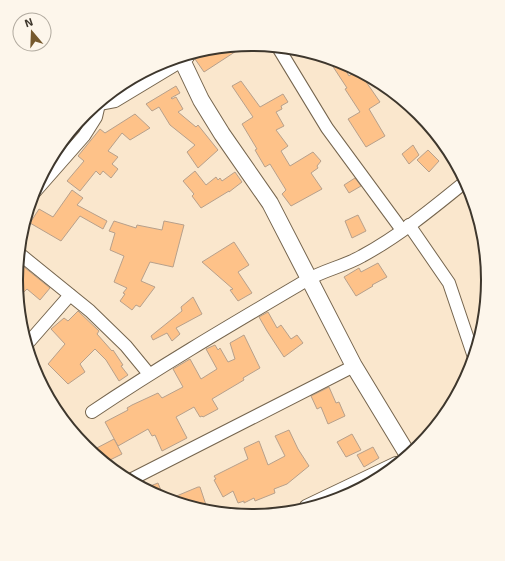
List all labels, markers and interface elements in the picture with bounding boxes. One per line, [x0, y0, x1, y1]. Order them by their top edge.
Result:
north arrow [12, 12, 52, 52]
text: N [23, 15, 35, 30]

